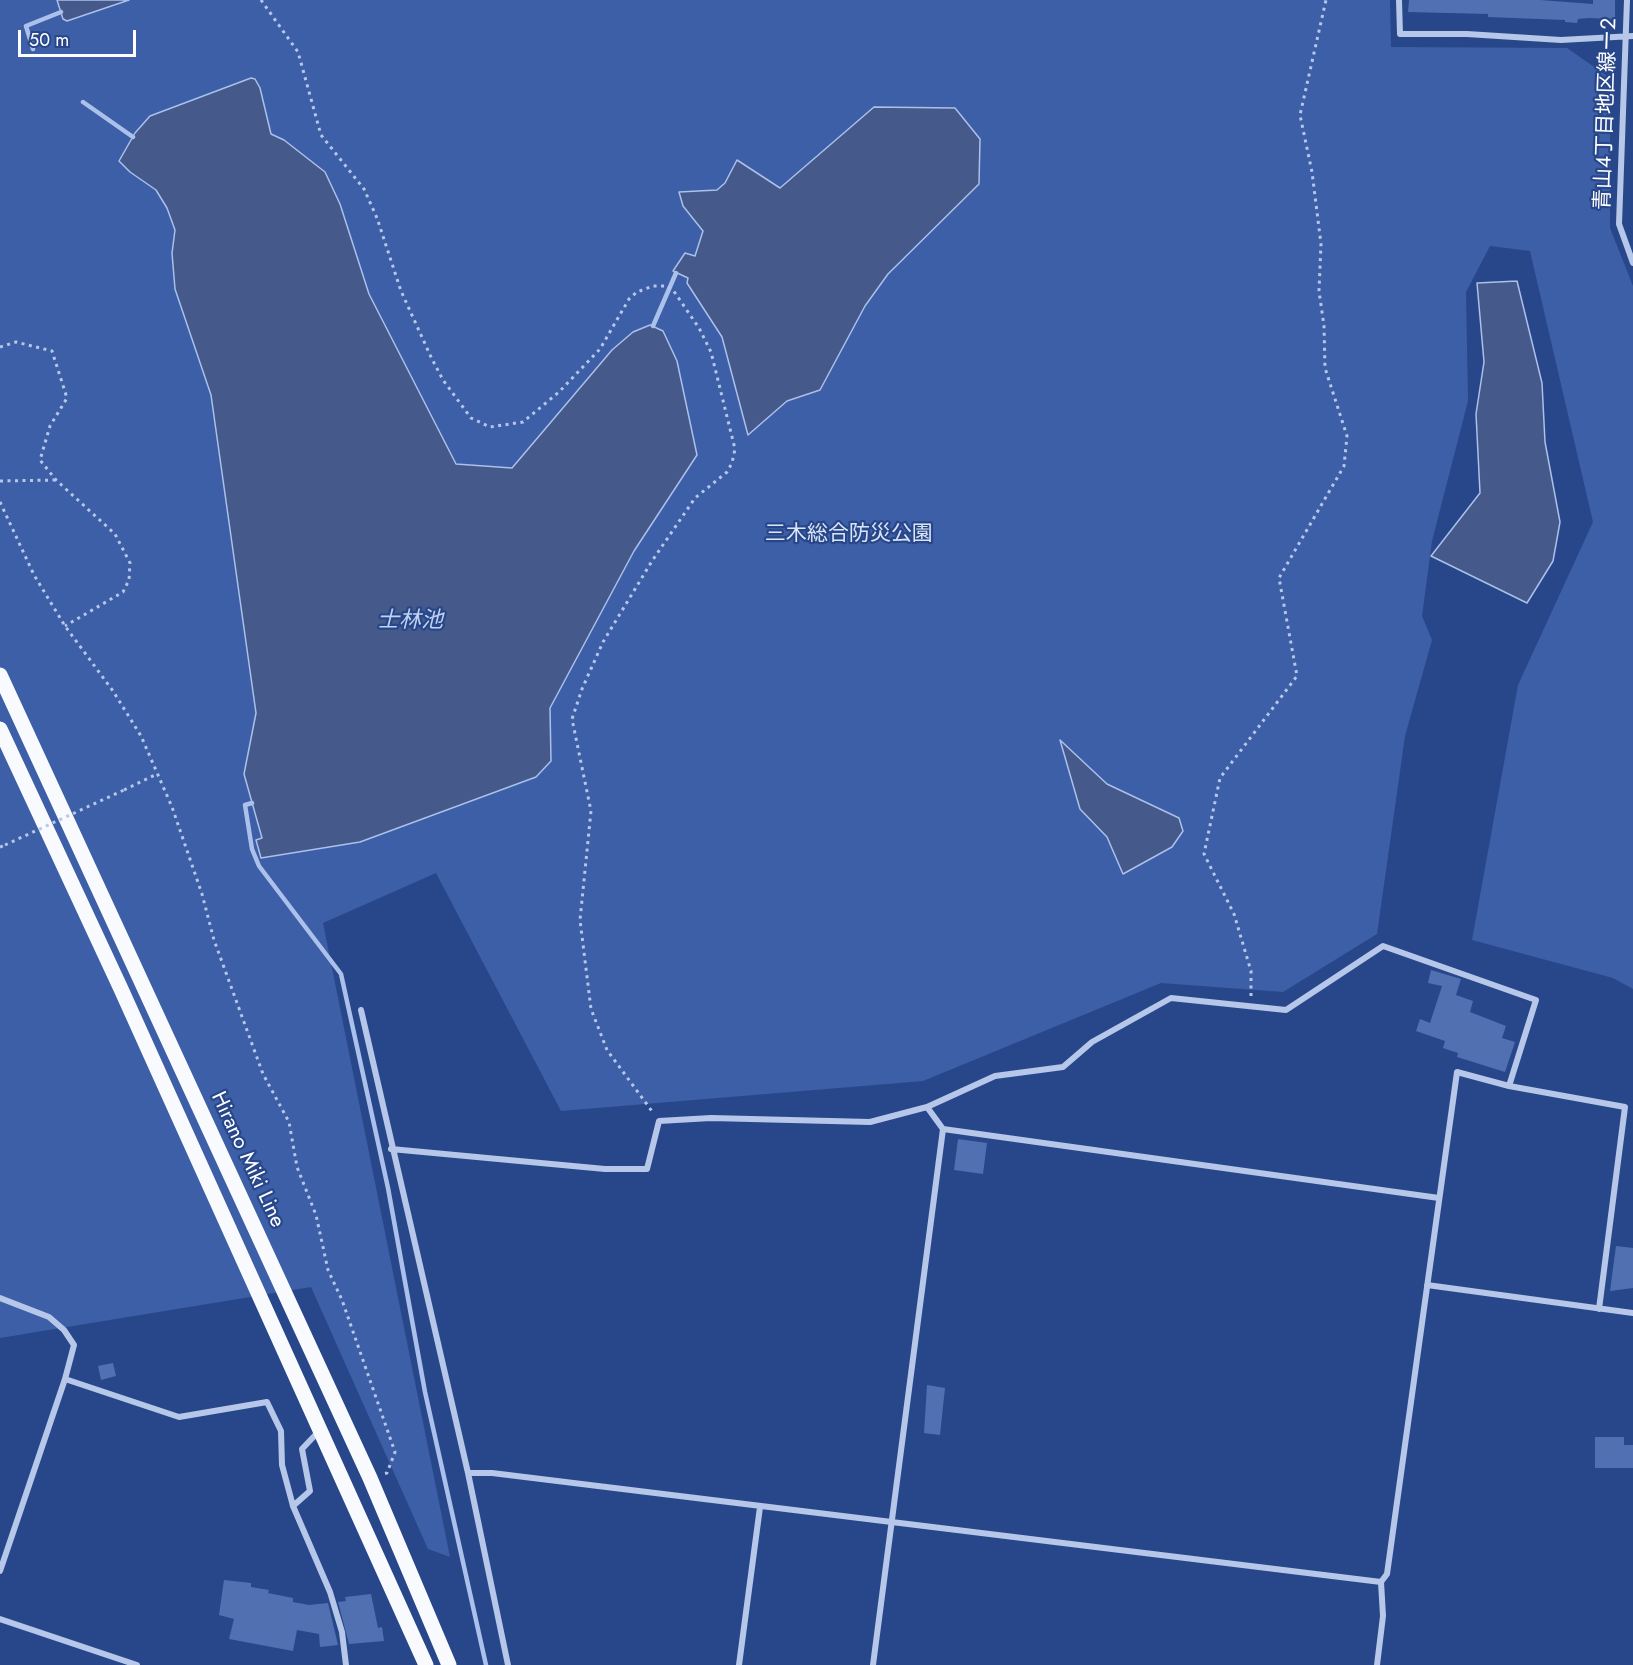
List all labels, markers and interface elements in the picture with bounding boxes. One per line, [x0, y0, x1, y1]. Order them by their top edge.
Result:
street label: 青山４丁目地区線ー２ [1591, 17, 1623, 211]
scale bar [21, 18, 140, 56]
text: 50 m [29, 27, 69, 53]
park label: 三木総合防災公園 [765, 522, 933, 548]
water label: 士林池 [377, 609, 443, 635]
street label: Hirano Miki Line [205, 1088, 289, 1232]

